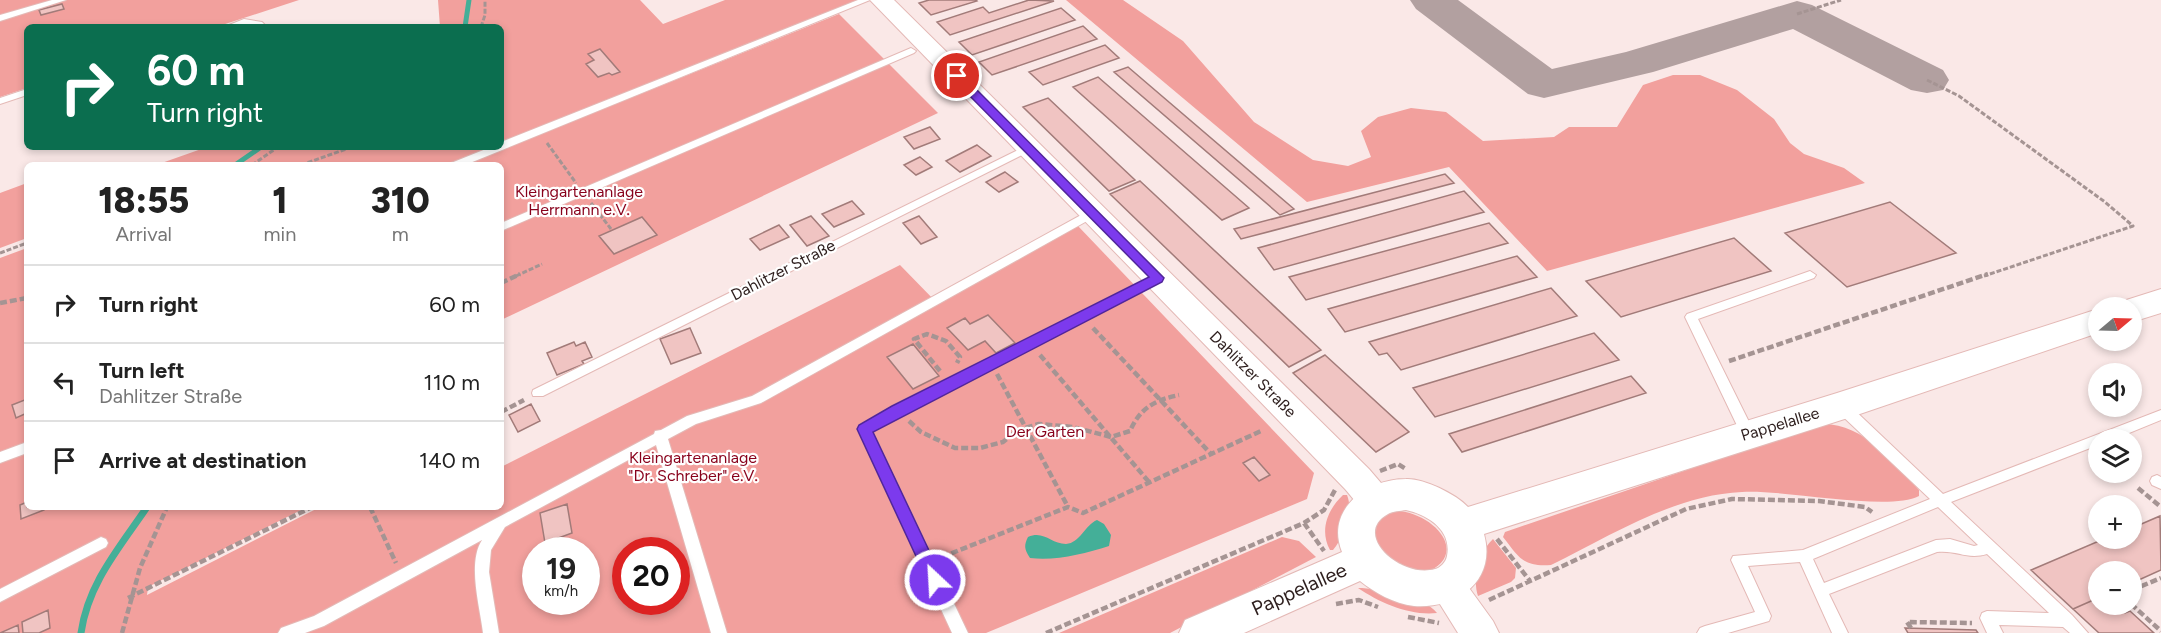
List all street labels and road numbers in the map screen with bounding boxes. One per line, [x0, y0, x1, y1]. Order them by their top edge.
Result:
street label: Dahlitzer Straße [728, 235, 839, 304]
street label: Dahlitzer Straße [1206, 327, 1300, 421]
street label: Pappelallee [1738, 403, 1822, 445]
street label: Pappelallee [1248, 557, 1350, 621]

